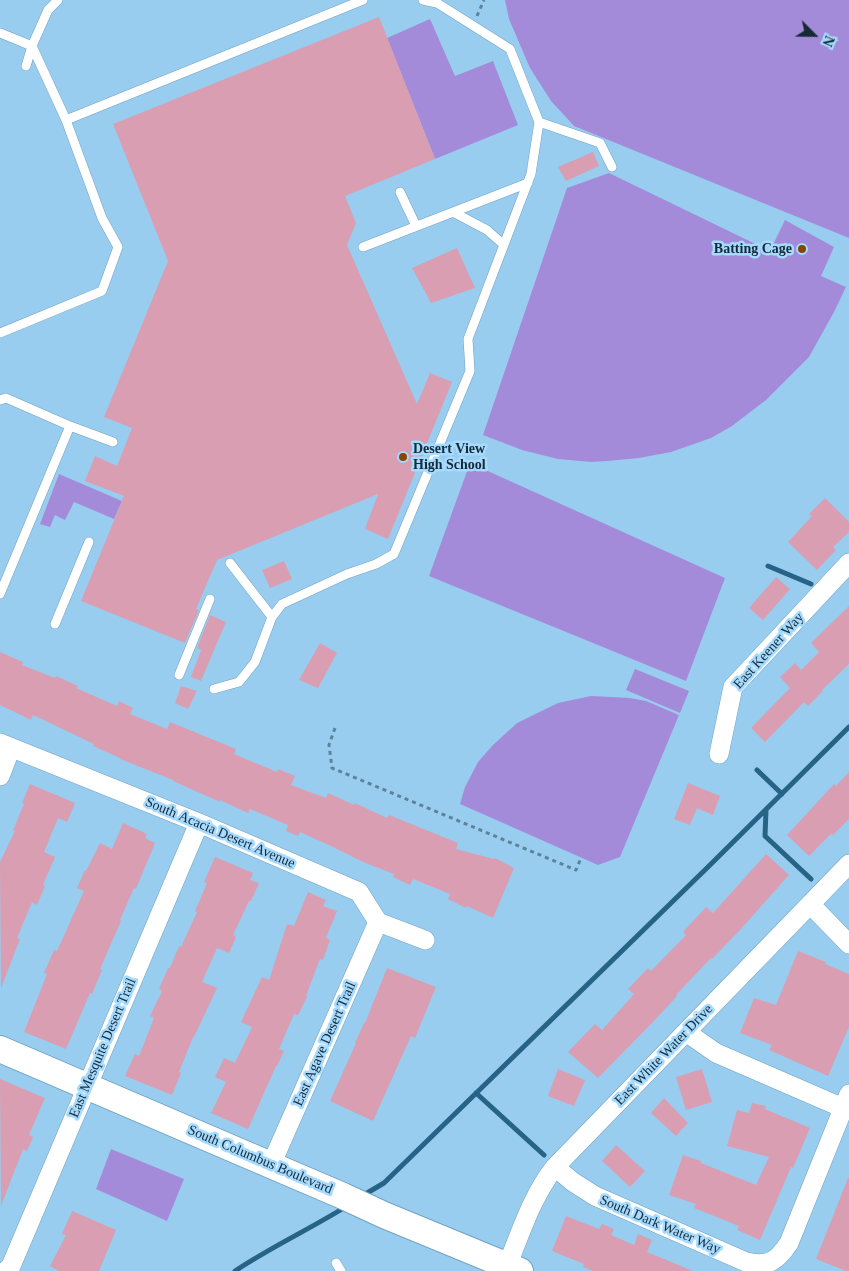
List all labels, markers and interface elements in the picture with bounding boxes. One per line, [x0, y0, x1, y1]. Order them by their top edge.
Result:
north arrow [789, 10, 839, 60]
text: N [819, 33, 837, 49]
place label: Batting Cage [714, 241, 792, 257]
marker: Batting Cage [796, 243, 808, 255]
place label: Desert View High School [413, 441, 486, 474]
marker: Desert View High School [397, 451, 409, 463]
street label: East Keener Way [730, 609, 808, 693]
street label: South Acacia Desert Avenue [143, 794, 297, 872]
street label: East Mesquite Desert Trail [66, 976, 140, 1120]
street label: East Agave Desert Trail [290, 979, 360, 1109]
street label: East White Water Drive [611, 1001, 717, 1109]
street label: South Columbus Boulevard [185, 1122, 335, 1198]
street label: South Dark Water Way [597, 1192, 723, 1258]

